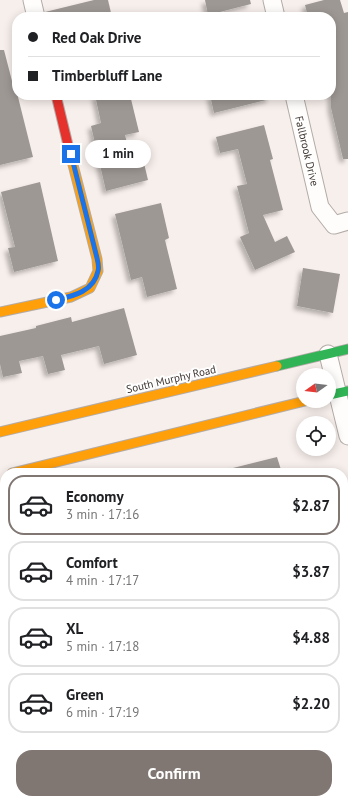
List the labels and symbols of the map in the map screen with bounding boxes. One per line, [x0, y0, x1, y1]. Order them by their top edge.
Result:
street label: Fallbrook Drive [292, 115, 322, 188]
callout: 1 min [85, 140, 151, 168]
route end [62, 145, 80, 163]
route start [47, 291, 65, 309]
street label: South Murphy Road [125, 362, 217, 396]
north arrow [296, 368, 336, 408]

